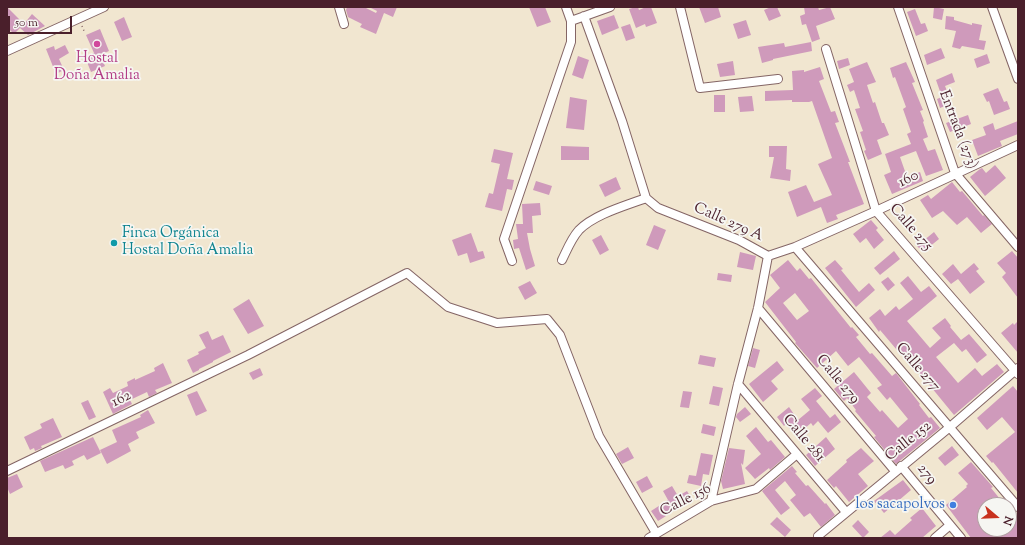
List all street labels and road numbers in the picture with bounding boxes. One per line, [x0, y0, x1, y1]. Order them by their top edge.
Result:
street label: Entrada (273) [934, 88, 980, 172]
street label: 160 [896, 167, 922, 193]
street label: Calle 279 A [690, 200, 766, 246]
street label: Calle 275 [885, 201, 935, 255]
street label: Calle 277 [891, 340, 943, 396]
street label: Calle 279 [811, 352, 863, 408]
street label: 162 [109, 388, 135, 412]
street label: Calle 281 [778, 411, 828, 467]
street label: Calle 152 [882, 418, 936, 466]
street label: 279 [912, 461, 940, 489]
street label: Calle 156 [657, 481, 715, 521]

